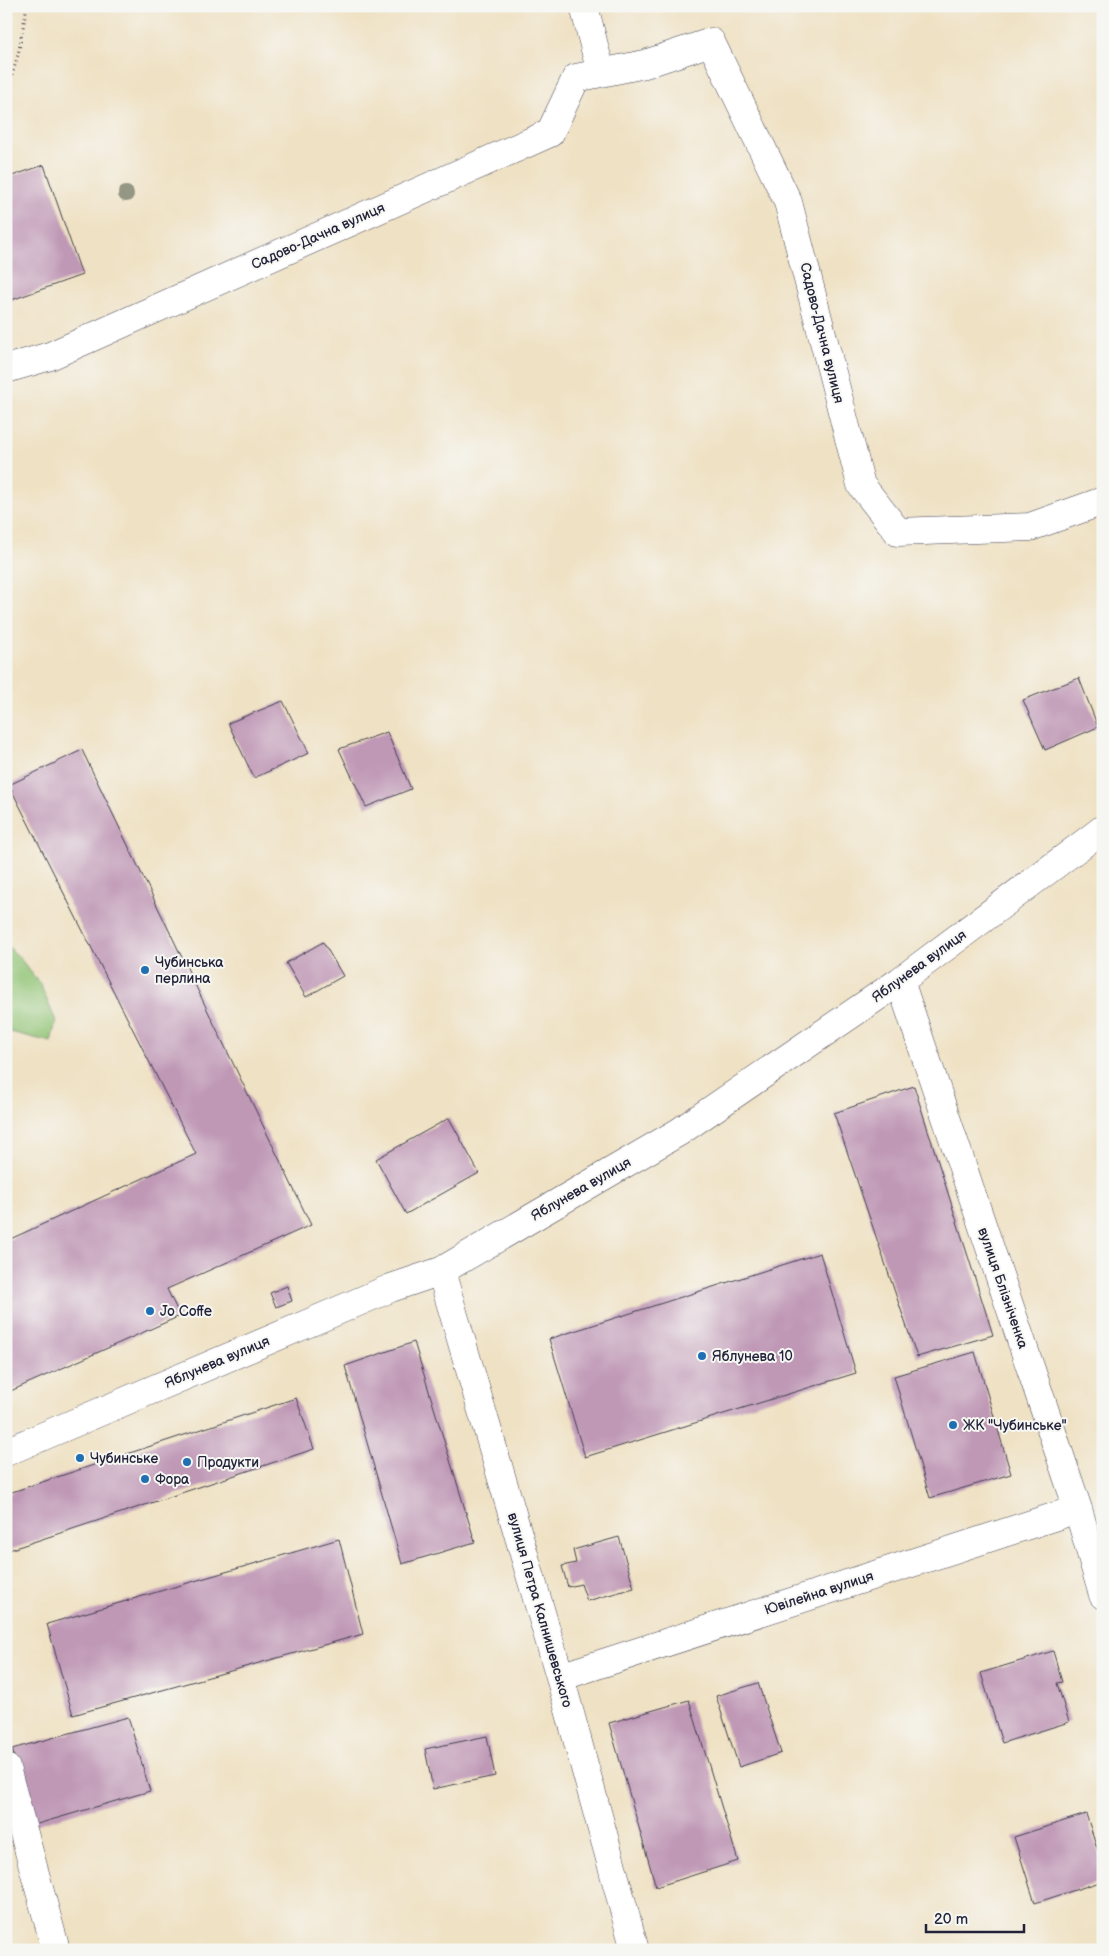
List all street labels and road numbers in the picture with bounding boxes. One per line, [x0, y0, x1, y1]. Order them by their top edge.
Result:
street label: Садово-Дачна вулиця [249, 199, 388, 273]
street label: Садово-Дачна вулиця [796, 261, 848, 405]
street label: Яблунева вулиця [868, 926, 970, 1006]
street label: Яблунева вулиця [528, 1153, 634, 1224]
street label: вулиця Блізніченка [974, 1225, 1032, 1351]
street label: Яблунева вулиця [162, 1332, 272, 1392]
street label: вулиця Петра Калнишевського [504, 1511, 576, 1709]
street label: Ювілейна вулиця [762, 1567, 876, 1619]

